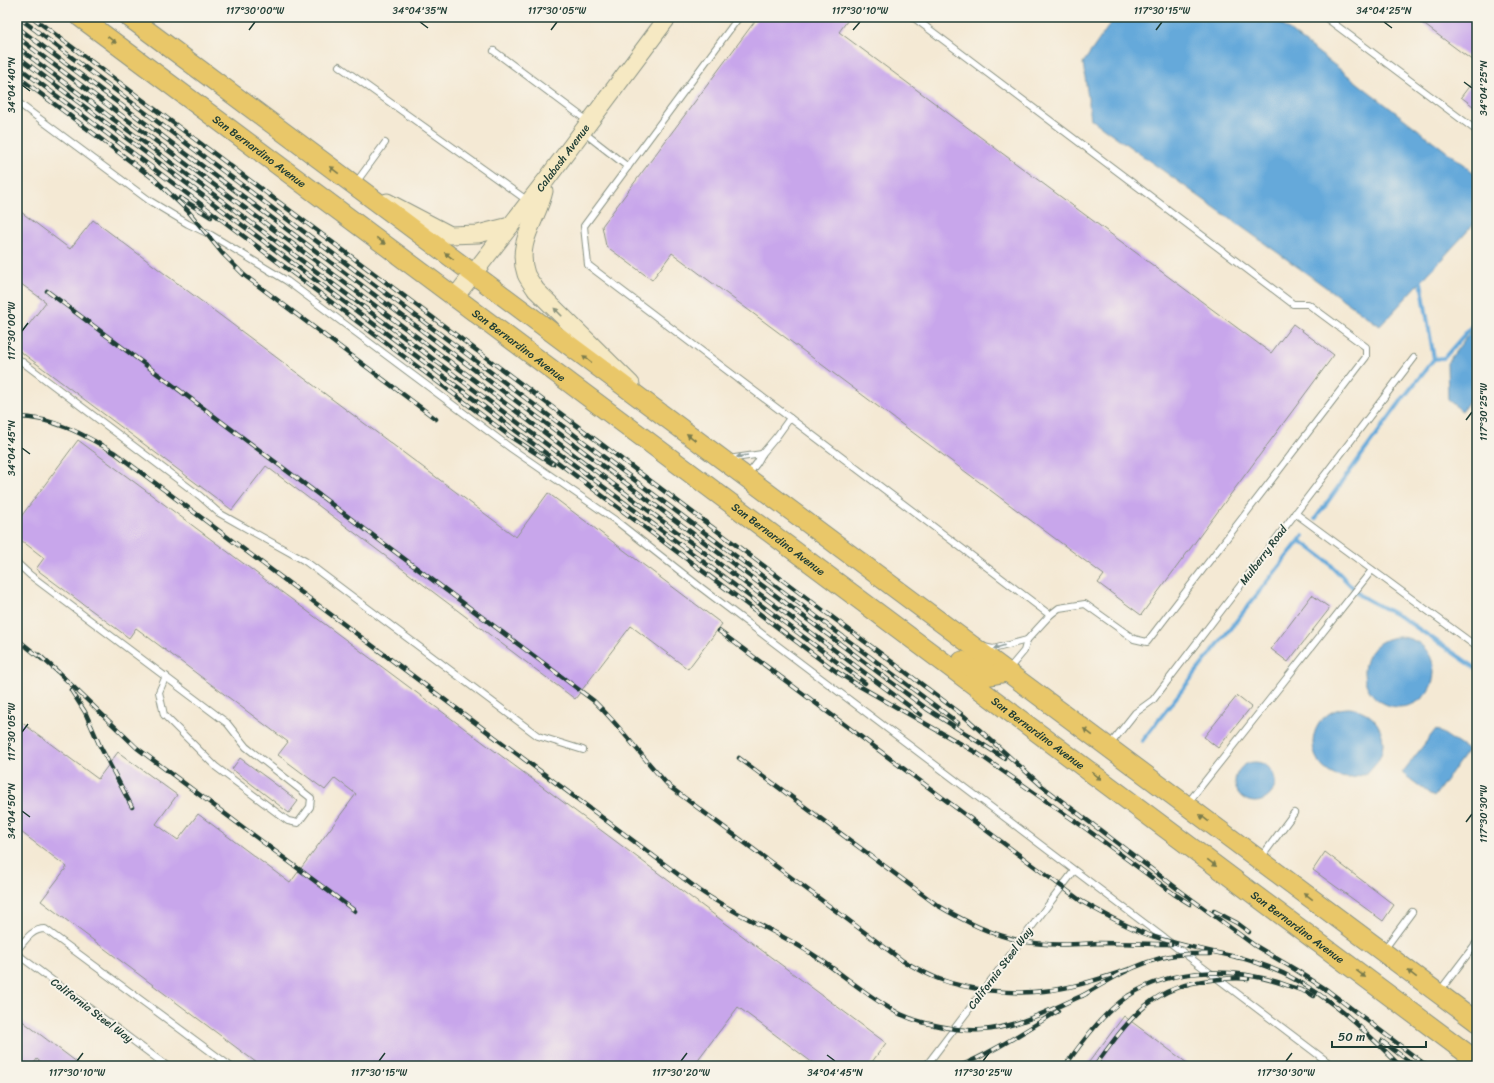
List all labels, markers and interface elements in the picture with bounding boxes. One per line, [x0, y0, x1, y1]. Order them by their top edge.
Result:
text: 117°30'00"W [226, 2, 285, 20]
text: 34°04'35"N [393, 2, 448, 20]
text: 117°30'05"W [528, 2, 586, 20]
text: 117°30'10"W [832, 2, 889, 20]
text: 117°30'15"W [1134, 2, 1190, 20]
text: 34°04'25"N [1356, 2, 1412, 20]
one-way arrow [106, 36, 117, 44]
text: 34°04'40"N [3, 57, 21, 113]
text: 34°04'25"N [1475, 60, 1493, 116]
street label: San Bernardino Avenue [208, 110, 310, 193]
street label: Calabash Avenue [531, 119, 595, 196]
one-way arrow [328, 166, 339, 174]
one-way arrow [375, 236, 386, 245]
one-way arrow [444, 252, 454, 260]
text: 117°30'00"W [3, 301, 21, 360]
street label: San Bernardino Avenue [468, 304, 570, 387]
one-way arrow [553, 307, 563, 316]
one-way arrow [581, 355, 592, 363]
text: 117°30'25"W [1475, 383, 1493, 441]
text: 34°04'45"N [3, 420, 21, 476]
one-way arrow [686, 433, 696, 441]
one-way arrow [736, 454, 748, 460]
street label: San Bernardino Avenue [727, 498, 829, 581]
street label: Mulberry Road [1235, 520, 1293, 589]
one-way arrow [993, 644, 1005, 650]
street label: San Bernardino Avenue [987, 692, 1089, 775]
text: 117°30'05"W [3, 703, 21, 761]
one-way arrow [1083, 729, 1093, 737]
one-way arrow [1092, 772, 1103, 781]
text: 34°04'50"N [3, 783, 21, 839]
text: 117°30'30"W [1475, 785, 1493, 843]
one-way arrow [1198, 814, 1209, 823]
one-way arrow [1207, 858, 1218, 867]
street label: San Bernardino Avenue [1246, 886, 1348, 969]
one-way arrow [1302, 892, 1313, 900]
street label: California Steel Way [963, 923, 1038, 1014]
one-way arrow [1356, 970, 1367, 978]
one-way arrow [1407, 970, 1417, 978]
street label: California Steel Way [46, 973, 137, 1048]
scale bar [1332, 1023, 1426, 1049]
text: 50 m [1338, 1026, 1365, 1048]
text: 117°30'10"W [49, 1064, 106, 1082]
text: 117°30'15"W [351, 1064, 407, 1082]
text: 117°30'20"W [652, 1064, 710, 1082]
text: 34°04'45"N [807, 1064, 863, 1082]
text: 117°30'25"W [954, 1064, 1012, 1082]
text: 117°30'30"W [1257, 1064, 1315, 1082]

